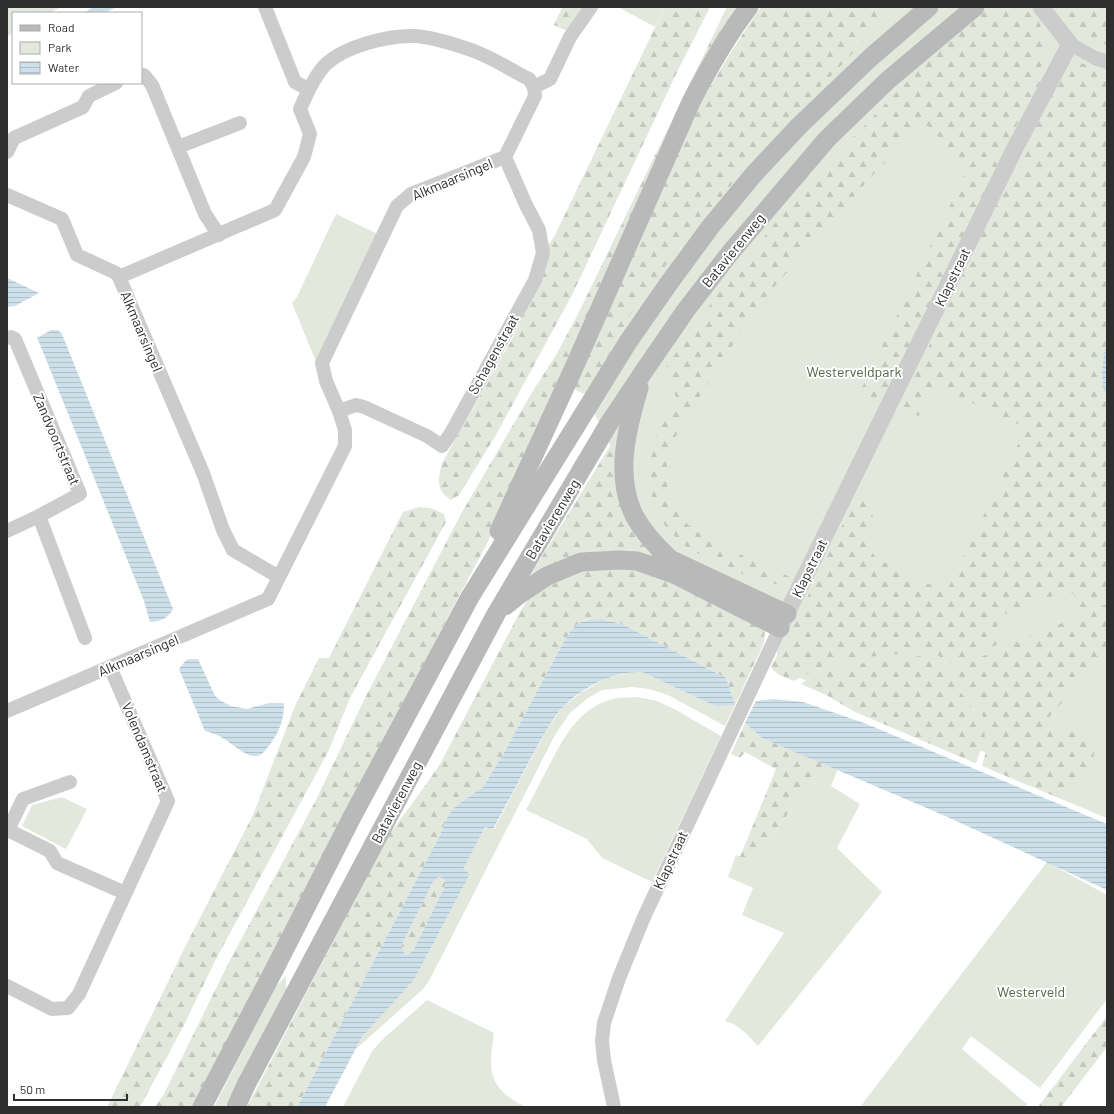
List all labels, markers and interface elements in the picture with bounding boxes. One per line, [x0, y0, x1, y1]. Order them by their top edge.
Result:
legend [12, 12, 142, 84]
text: Road [48, 20, 75, 34]
text: Park [48, 40, 72, 54]
text: Water [48, 60, 80, 74]
street label: Alkmaarsingel [409, 154, 495, 204]
street label: Batavierenweg [698, 210, 768, 290]
street label: Klapstraat [931, 245, 973, 309]
street label: Alkmaarsingel [117, 288, 167, 374]
street label: Schagenstraat [464, 311, 522, 397]
park label: Westerveldpark [806, 363, 902, 380]
street label: Zandvoortstraat [30, 390, 84, 488]
street label: Batavierenweg [521, 476, 583, 562]
street label: Klapstraat [788, 536, 830, 600]
street label: Alkmaarsingel [95, 630, 181, 680]
street label: Volendamstraat [118, 700, 172, 794]
street label: Batavierenweg [367, 758, 425, 846]
street label: Klapstraat [649, 828, 691, 892]
park label: Westerveld [997, 983, 1065, 1000]
scale bar [14, 1076, 127, 1102]
text: 50 m [20, 1082, 45, 1096]

